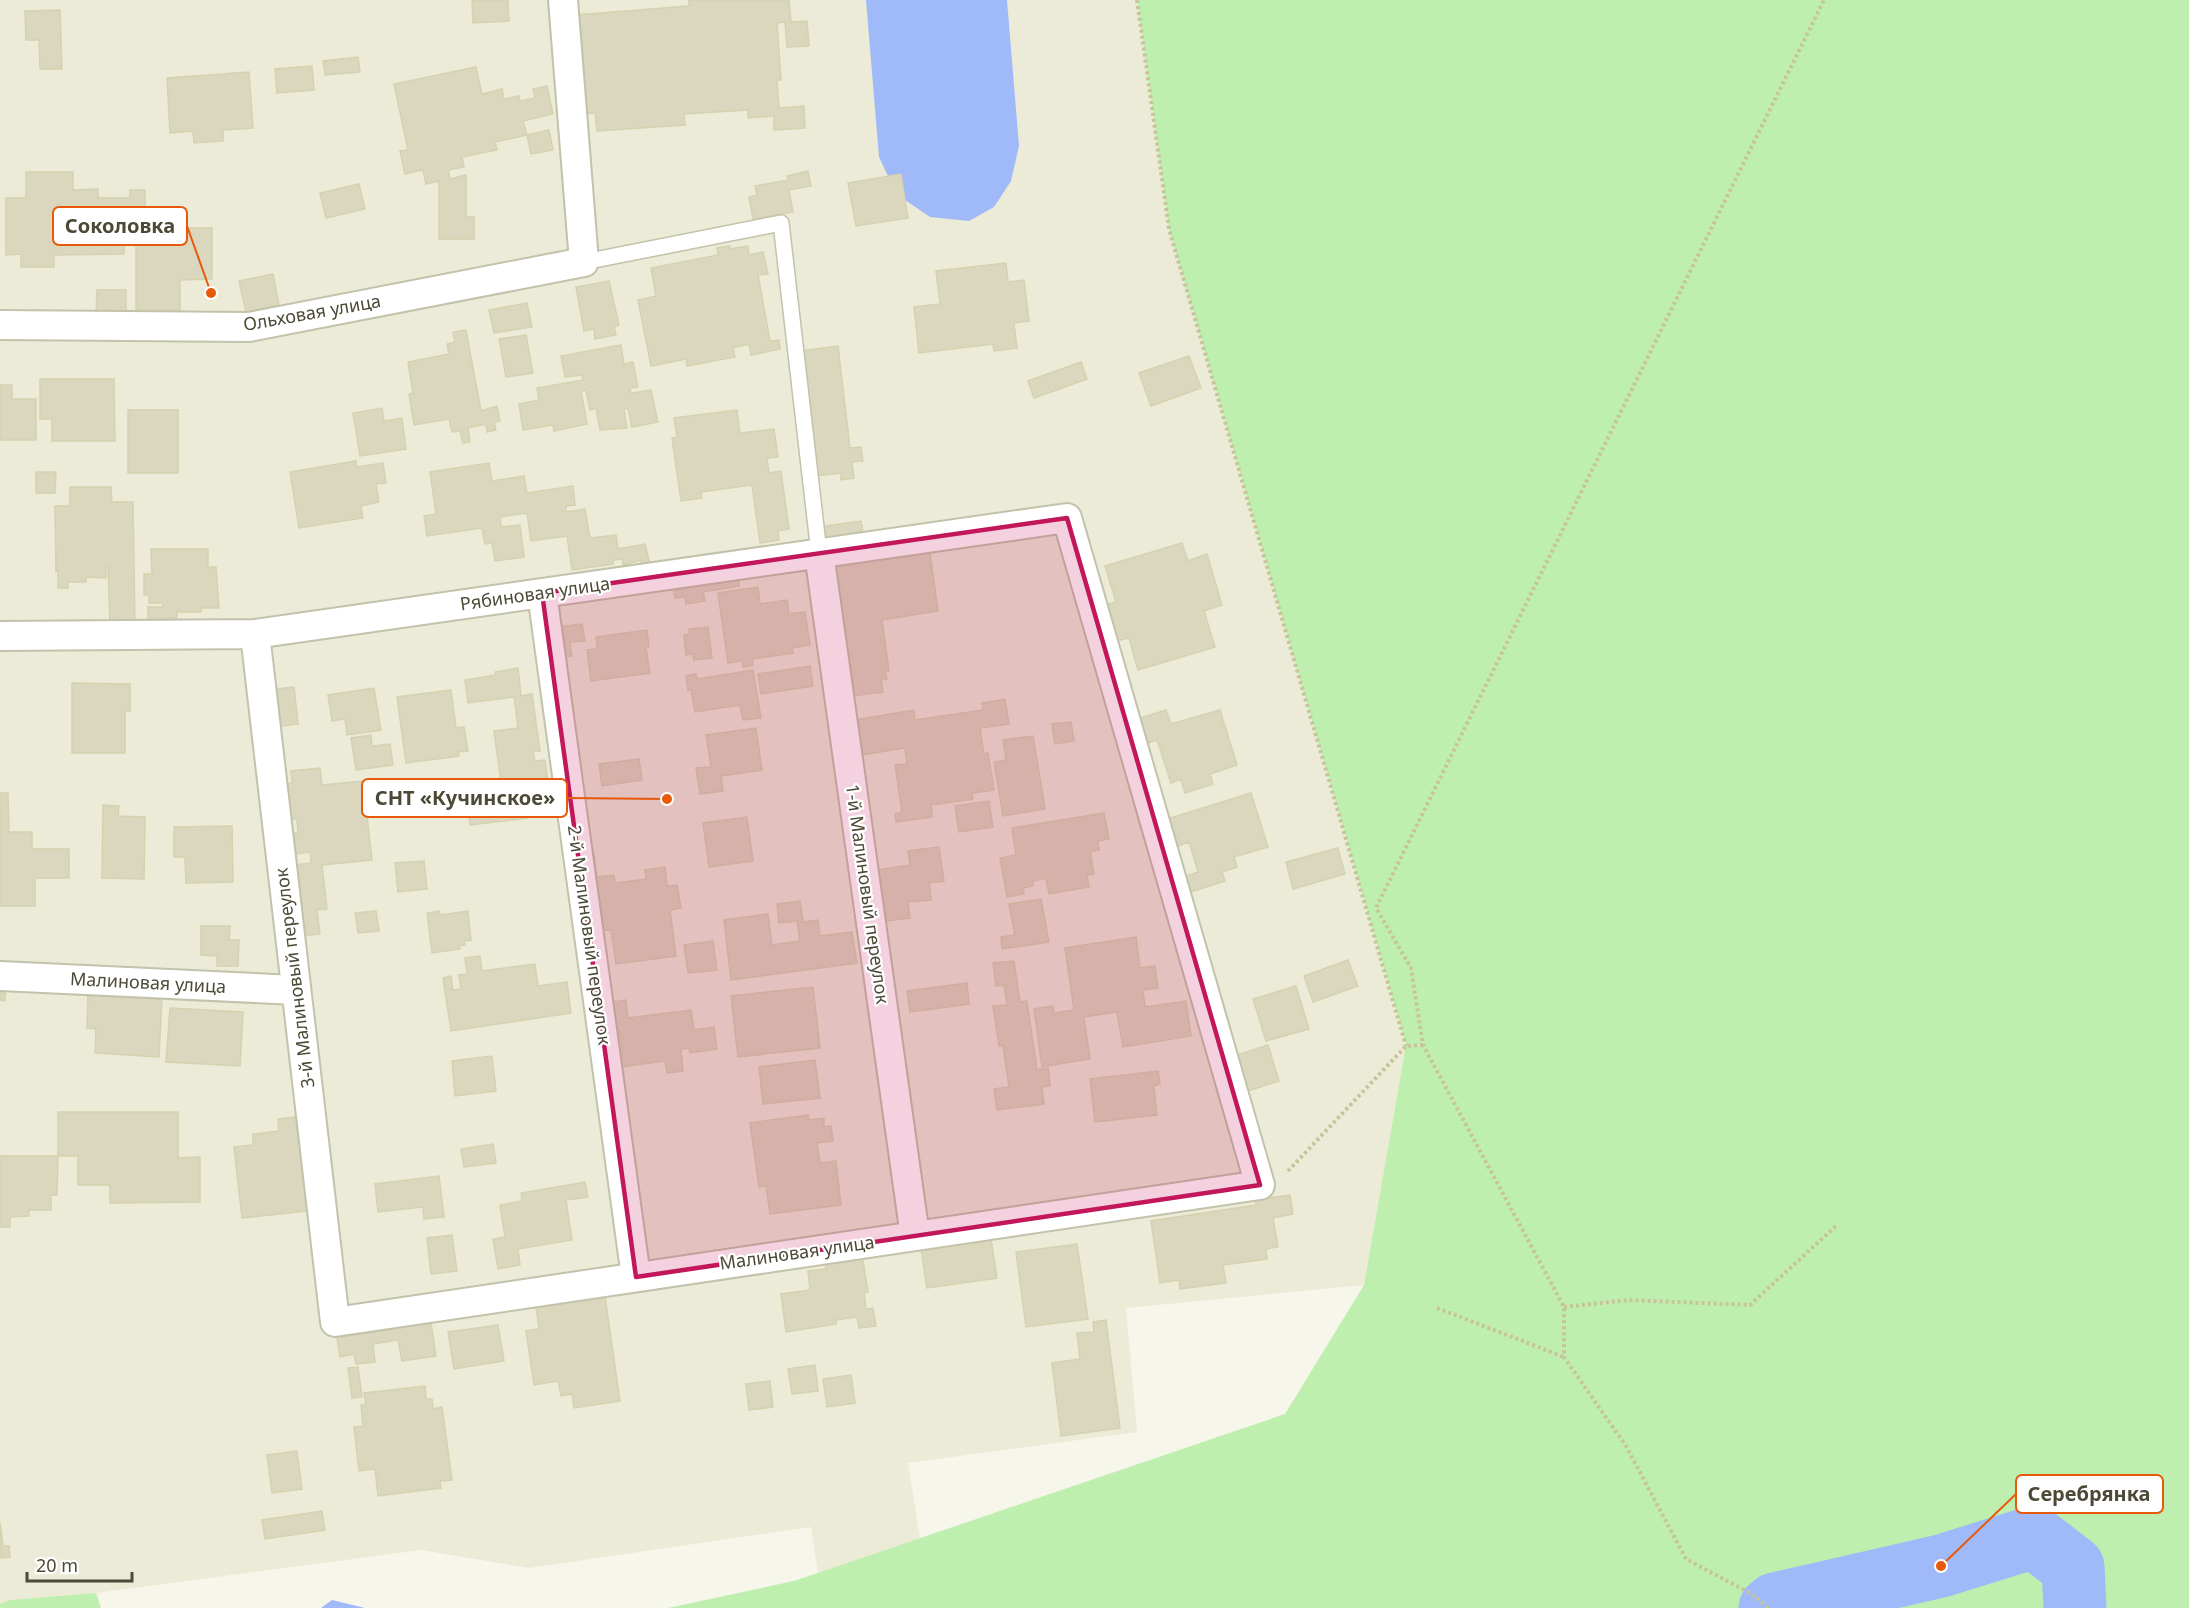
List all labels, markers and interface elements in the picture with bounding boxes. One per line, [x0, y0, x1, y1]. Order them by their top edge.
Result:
callout: Соколовка [53, 207, 187, 245]
text: Соколовка [65, 212, 175, 239]
street label: Ольховая улица [241, 288, 383, 336]
street label: Рябиновая улица [458, 571, 611, 615]
callout: СНТ «Кучинское» [362, 779, 567, 817]
street label: 1-й Малиновый переулок [841, 782, 895, 1006]
text: СНТ «Кучинское» [375, 784, 555, 811]
street label: 2-й Малиновый переулок [563, 823, 617, 1047]
street label: 3-й Малиновый переулок [269, 866, 319, 1090]
street label: Малиновая улица [69, 966, 227, 998]
street label: Малиновая улица [718, 1229, 876, 1275]
callout: Серебрянка [2016, 1475, 2163, 1513]
text: Серебрянка [2028, 1480, 2151, 1507]
scale bar [27, 1545, 132, 1583]
text: 20 m [36, 1553, 78, 1577]

